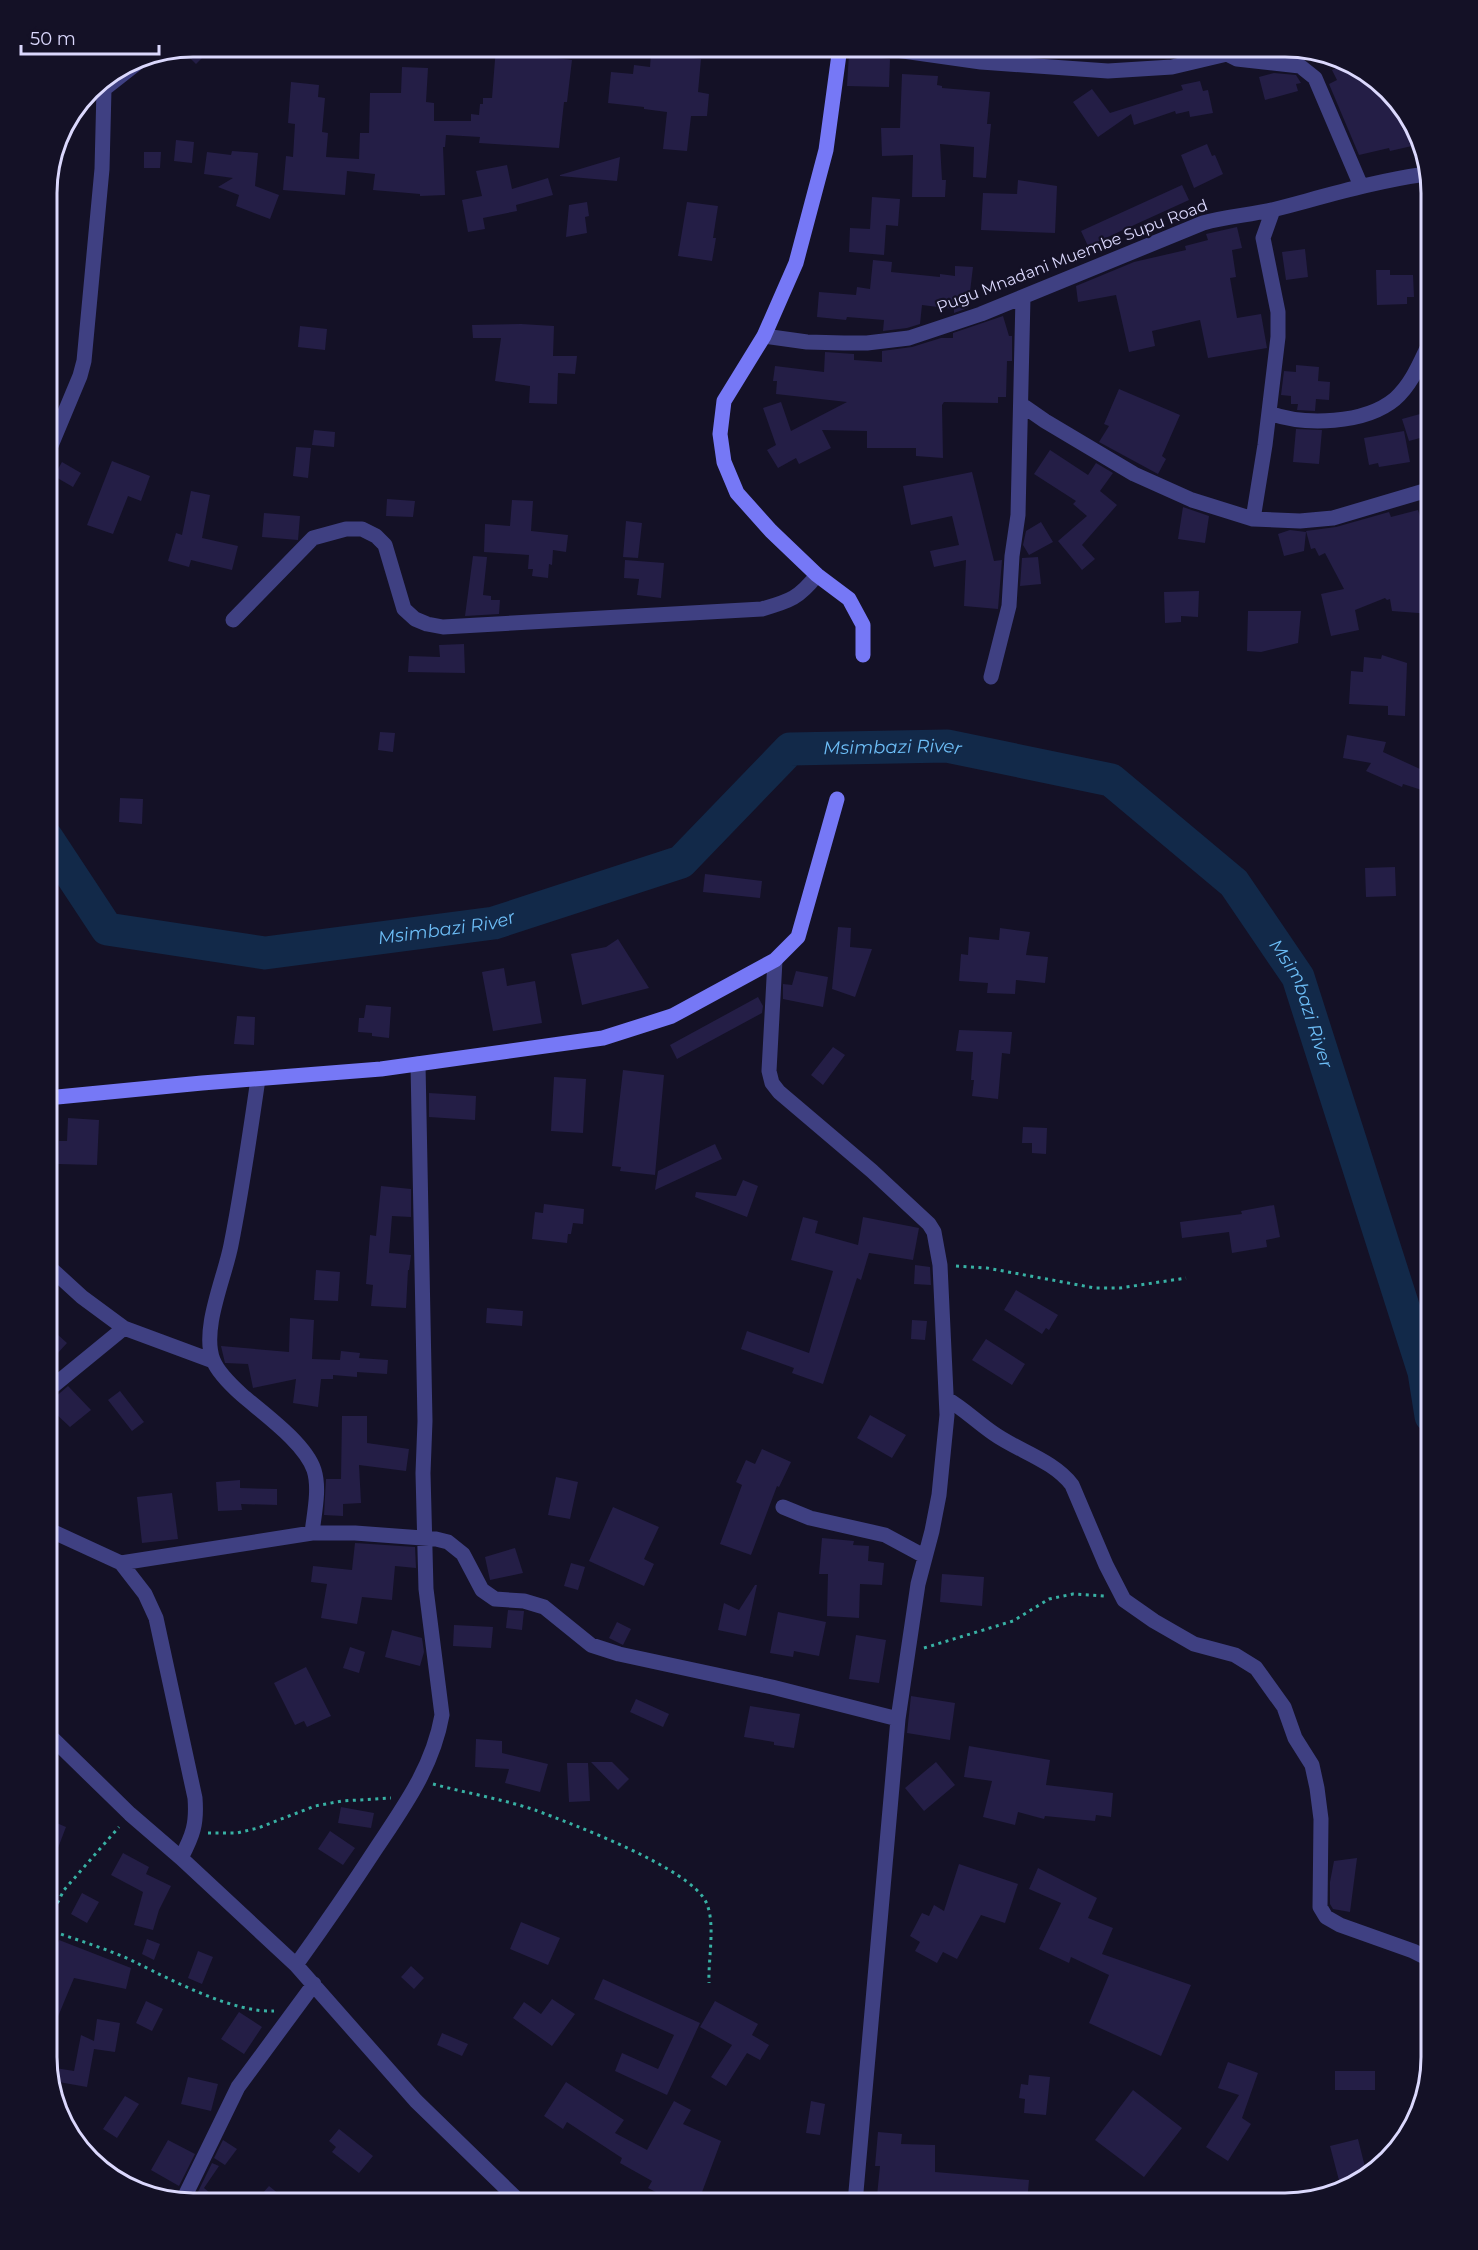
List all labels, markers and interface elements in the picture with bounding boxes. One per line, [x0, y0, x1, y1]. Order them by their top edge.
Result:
scale bar [21, 18, 159, 56]
text: 50 m [30, 28, 76, 50]
street label: Pugu Mnadani Muembe Supu Road [934, 195, 1210, 317]
water label: Msimbazi River [823, 735, 964, 760]
water label: Msimbazi River [376, 906, 519, 949]
water label: Msimbazi River [1264, 935, 1338, 1072]

